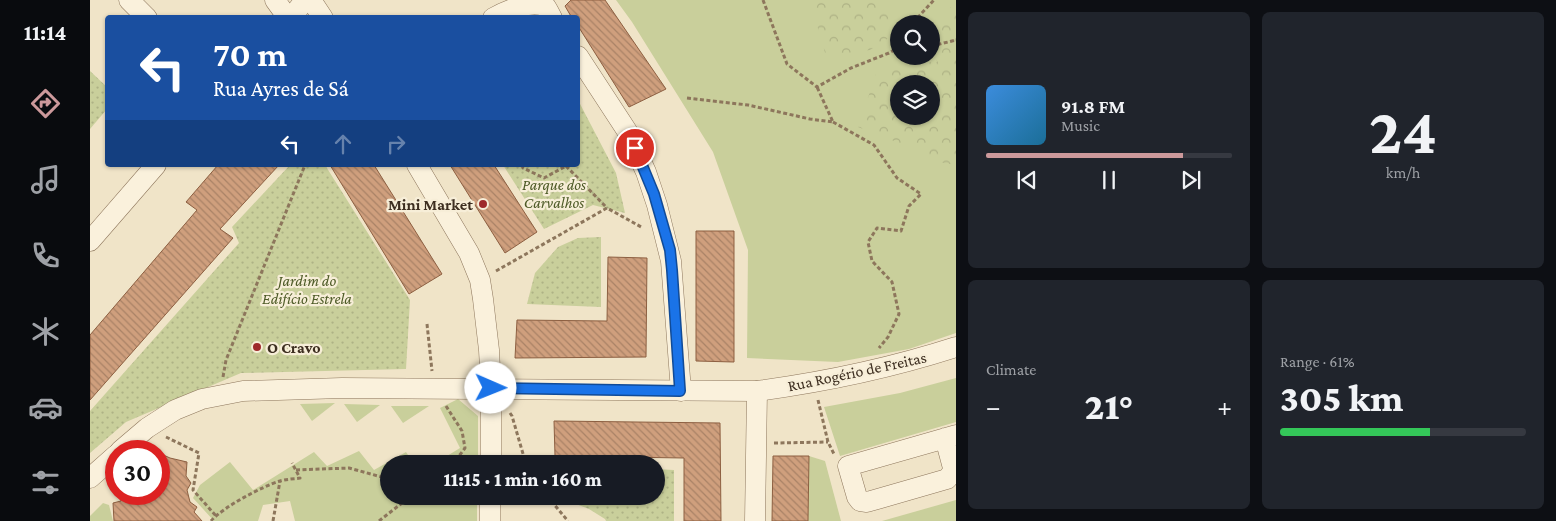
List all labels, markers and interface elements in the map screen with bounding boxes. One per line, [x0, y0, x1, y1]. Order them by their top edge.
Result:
map controls [890, 15, 940, 125]
button: search [890, 15, 940, 65]
text: 11:14 [24, 20, 66, 45]
icon: left [130, 35, 195, 100]
text: 70 m [213, 35, 287, 74]
button: layers [890, 75, 940, 125]
text: Rua Ayres de Sá [213, 76, 349, 101]
icon: directions [28, 86, 63, 121]
text: 24 [1369, 95, 1437, 167]
text: 91.8 FM [1061, 96, 1125, 117]
text: Music [1061, 117, 1100, 134]
pin [614, 127, 656, 169]
icon: left [276, 130, 304, 158]
icon: ahead [329, 130, 357, 158]
icon: right [382, 130, 410, 158]
icon: arrive [621, 134, 649, 162]
icon: music [28, 162, 63, 197]
text: km/h [1386, 164, 1420, 181]
icon: previous [1013, 166, 1041, 194]
icon: pause [1095, 166, 1123, 194]
icon: next [1177, 166, 1205, 194]
park label: Parque dos Carvalhos [522, 176, 586, 211]
place label: Mini Market [388, 196, 473, 213]
marker: Mini Market [477, 198, 489, 210]
icon: phone [28, 238, 63, 273]
park label: Jardim do Edifício Estrela [262, 272, 352, 308]
icon: climate [28, 314, 63, 349]
place label: O Cravo [267, 339, 321, 356]
marker: O Cravo [251, 341, 263, 353]
street label: Rua Rogério de Freitas [786, 348, 928, 395]
text: Range · 61% [1280, 353, 1355, 370]
position arrow [464, 361, 516, 413]
text: Climate [986, 361, 1036, 378]
text: 305 km [1280, 377, 1403, 419]
text: 21° [1085, 385, 1133, 427]
icon: car [28, 390, 63, 425]
text: − [986, 391, 1001, 422]
text: + [1217, 391, 1232, 422]
speed limit sign: 30 [105, 440, 170, 505]
icon: filters [28, 465, 63, 500]
text: 11:15 · 1 min · 160 m [443, 469, 602, 490]

